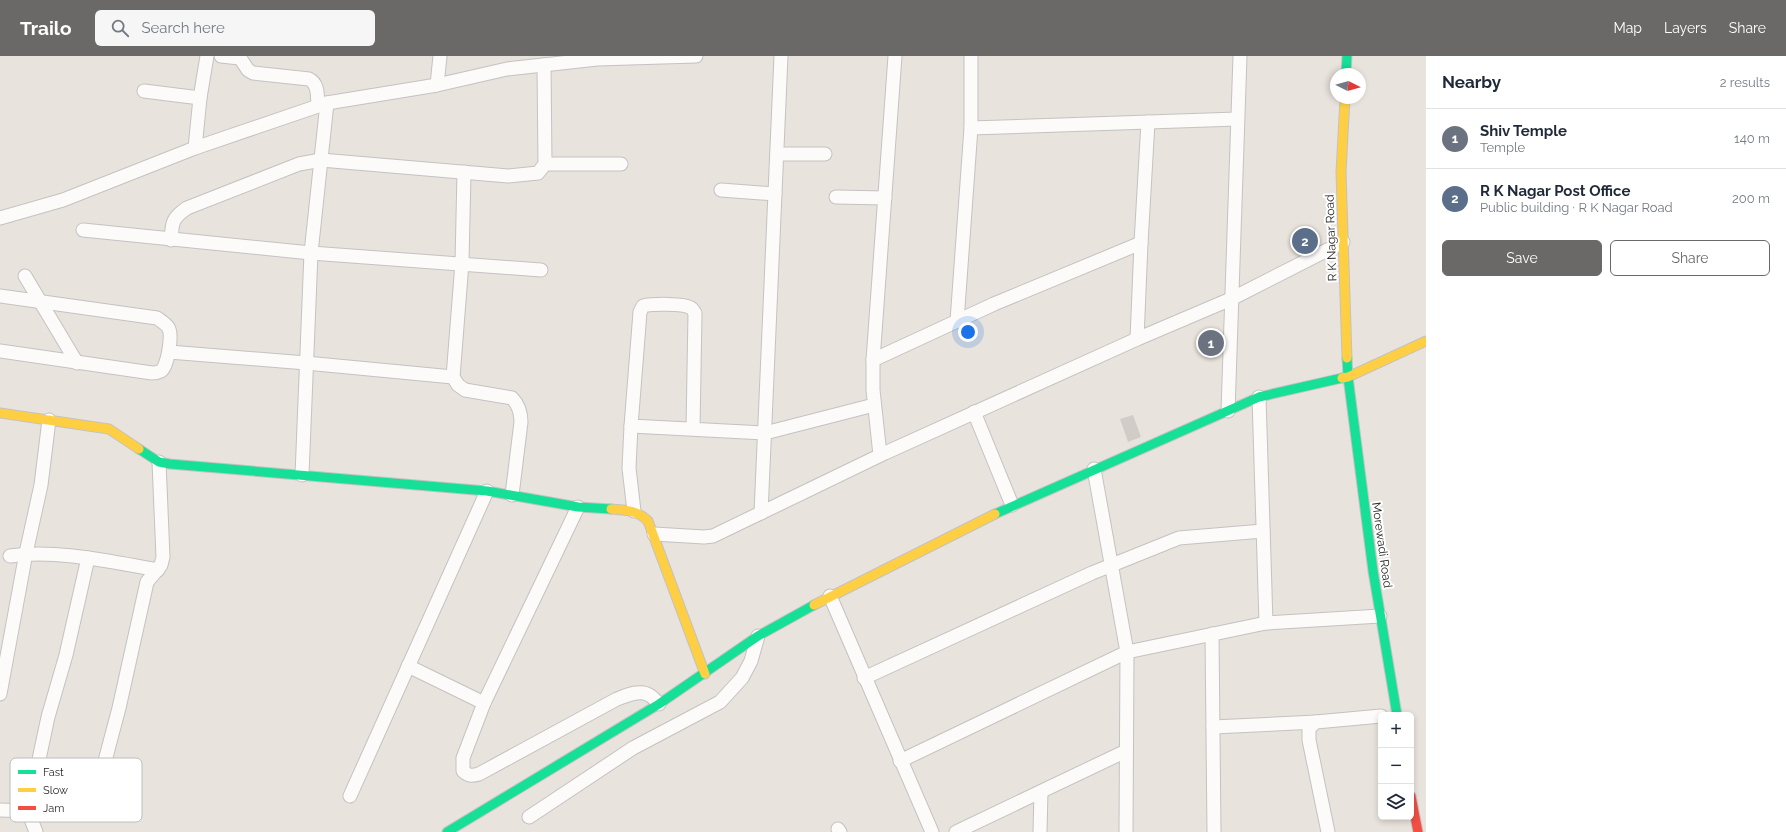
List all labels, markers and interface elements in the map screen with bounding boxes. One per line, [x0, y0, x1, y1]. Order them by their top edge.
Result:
search box [95, 10, 375, 46]
text: Trailo [20, 17, 71, 39]
icon: search [109, 17, 131, 39]
text: Search here [141, 19, 225, 37]
text: Map [1614, 20, 1642, 36]
text: Layers [1664, 20, 1707, 36]
text: Share [1729, 20, 1766, 36]
north arrow [1330, 68, 1366, 104]
text: Nearby [1442, 72, 1501, 92]
text: 2 results [1720, 75, 1770, 90]
text: Shiv Temple [1480, 122, 1567, 140]
text: 1 [1452, 131, 1458, 146]
text: 140 m [1734, 131, 1770, 146]
text: Temple [1480, 140, 1525, 155]
text: R K Nagar Post Office [1480, 182, 1630, 200]
text: 2 [1451, 191, 1459, 206]
text: 200 m [1732, 191, 1770, 206]
street label: R K Nagar Road [1322, 194, 1340, 282]
text: Public building · R K Nagar Road [1480, 200, 1673, 215]
pin: 2 [1292, 226, 1318, 256]
button: Save [1442, 240, 1602, 276]
button: Share [1610, 240, 1770, 276]
your location [958, 322, 978, 342]
pin: 1 [1198, 328, 1224, 358]
street label: Morewadi Road [1369, 501, 1395, 589]
map controls [1378, 712, 1414, 820]
button: + [1378, 712, 1414, 748]
button: − [1378, 748, 1414, 784]
legend [10, 758, 142, 822]
text: Fast [43, 766, 64, 779]
text: Slow [43, 784, 68, 797]
button: layers [1378, 784, 1414, 820]
text: Jam [43, 802, 64, 815]

